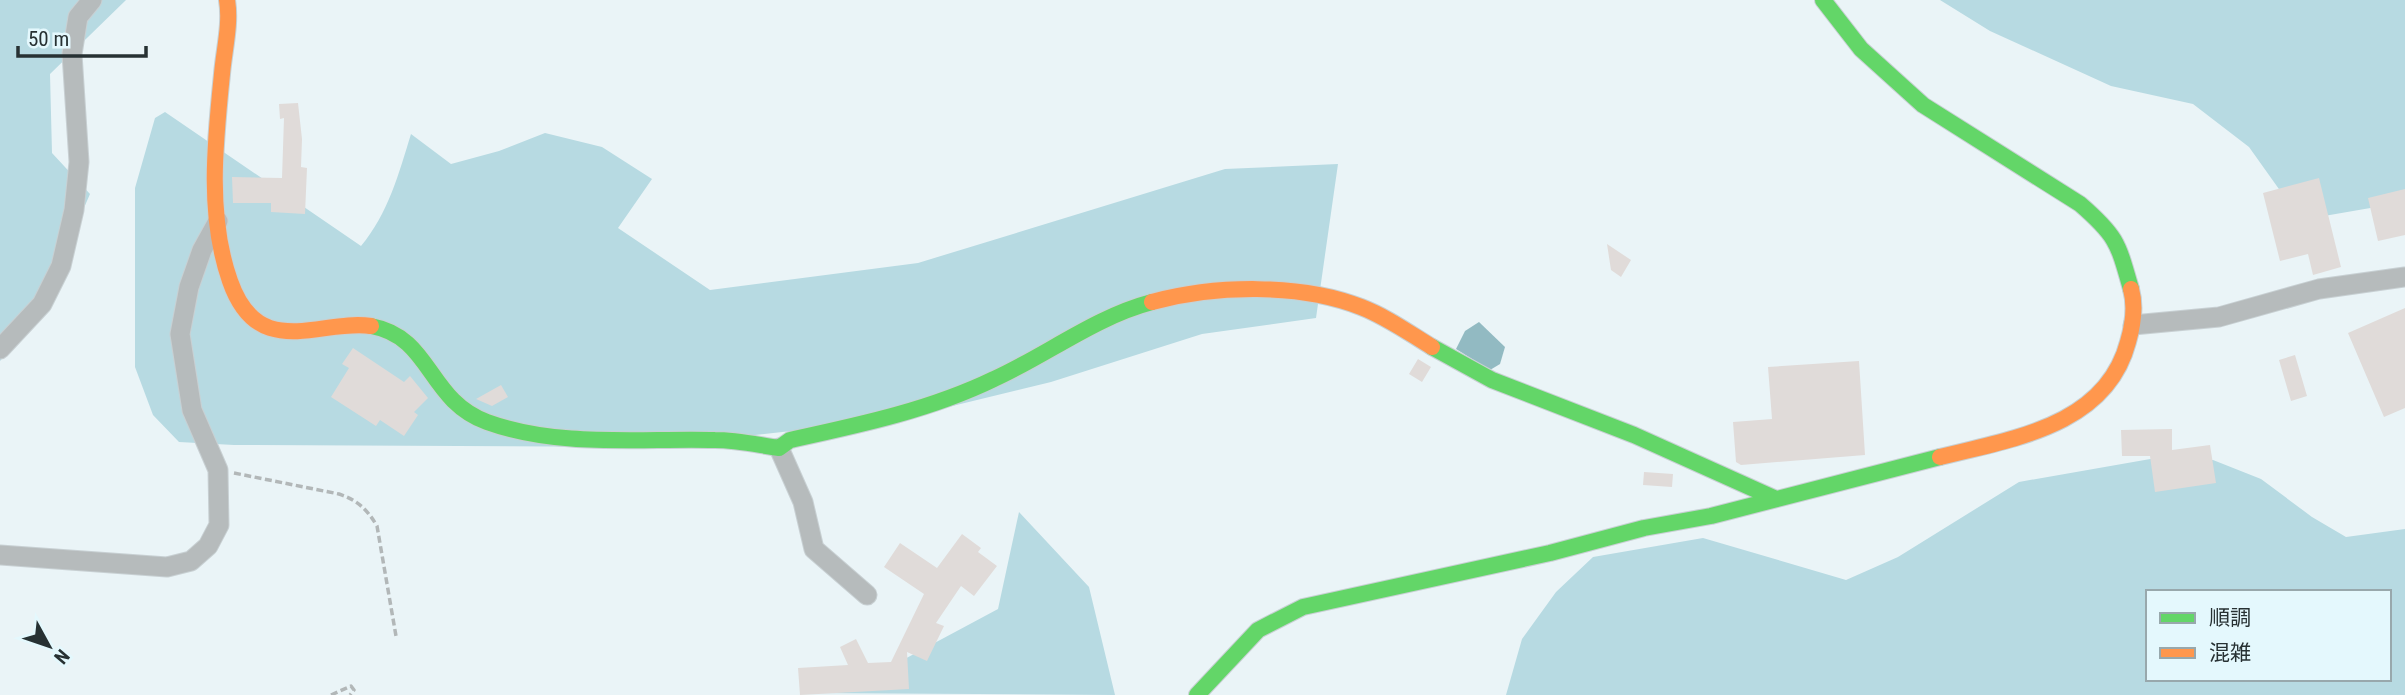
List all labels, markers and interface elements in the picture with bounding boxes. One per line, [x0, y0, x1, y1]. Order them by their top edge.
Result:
scale bar [18, 14, 145, 58]
text: 50 m [28, 27, 69, 51]
legend [2146, 590, 2391, 681]
text: 順調 [2209, 606, 2251, 630]
north arrow [14, 611, 84, 681]
text: 混雑 [2209, 641, 2251, 665]
text: N [49, 645, 74, 668]

